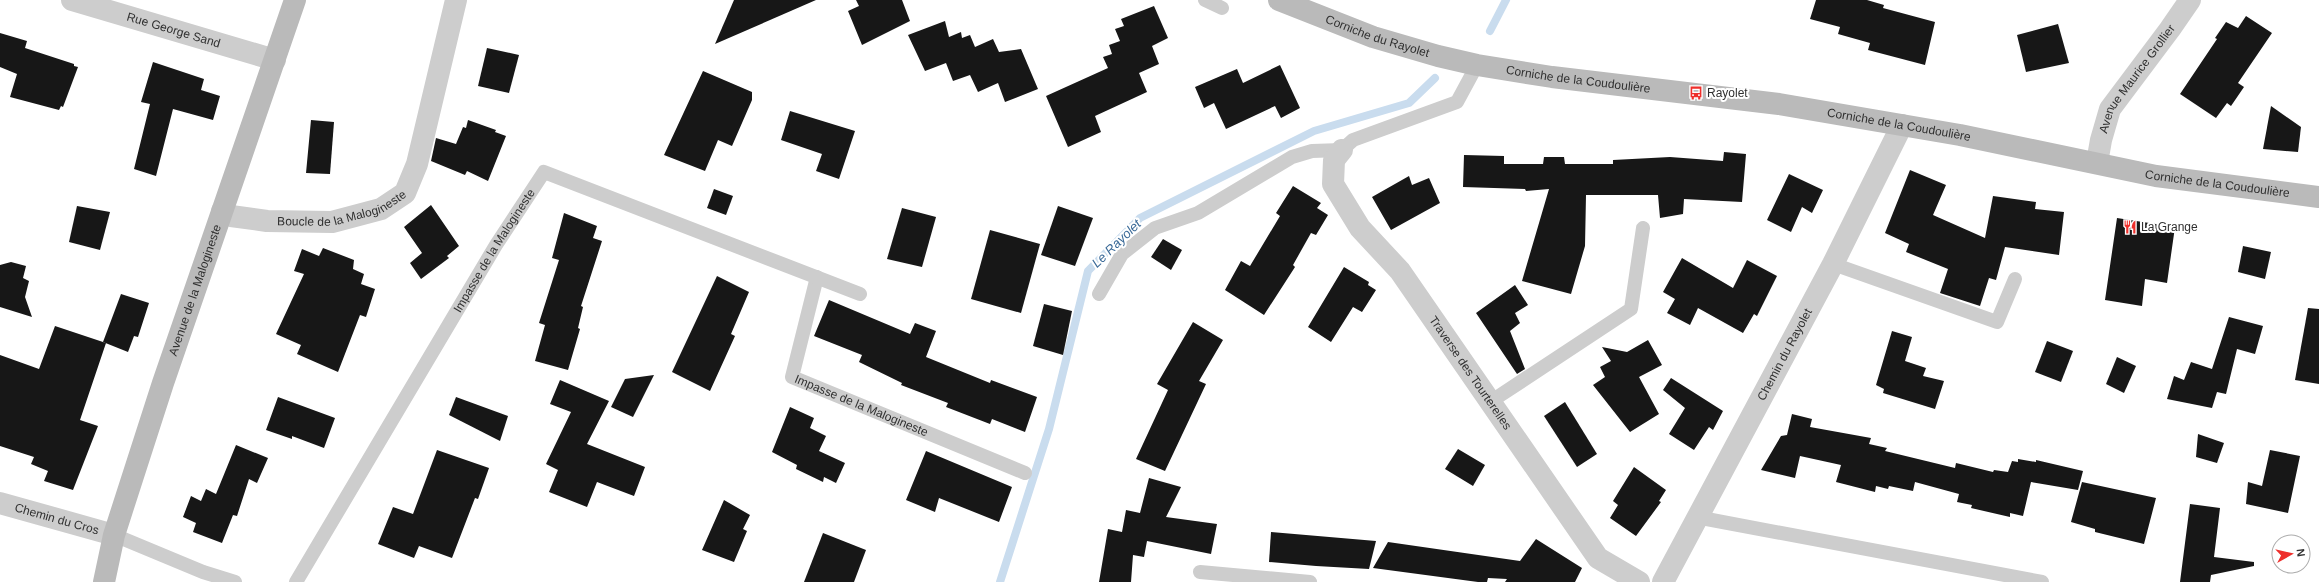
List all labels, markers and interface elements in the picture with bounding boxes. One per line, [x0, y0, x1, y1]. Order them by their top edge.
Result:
street label: Rue George Sand [125, 10, 222, 50]
street label: Corniche du Rayolet [1323, 12, 1432, 60]
street label: Avenue Maurice Grollier [2096, 22, 2178, 135]
street label: Corniche de la Coudoulière [1505, 63, 1652, 96]
bus stop icon: Rayolet [1688, 85, 1704, 101]
place label: Rayolet [1707, 86, 1748, 100]
street label: Corniche de la Coudoulière [1826, 105, 1972, 144]
street label: Corniche de la Coudoulière [2144, 167, 2291, 200]
street label: Impasse de la Malogineste [450, 186, 538, 315]
street label: Boucle de la Malogineste [277, 187, 409, 229]
water label: Le Rayolet [1089, 215, 1145, 270]
restaurant icon: La Grange [2122, 219, 2138, 235]
place label: La Grange [2141, 220, 2198, 234]
street label: Avenue de la Malogineste [166, 222, 224, 358]
street label: Chemin du Rayolet [1754, 306, 1815, 403]
street label: Traverse des Tourterelles [1426, 313, 1514, 432]
street label: Impasse de la Malogineste [793, 372, 930, 439]
street label: Chemin du Cros [13, 500, 100, 537]
north arrow [2271, 534, 2311, 574]
text: N [2294, 548, 2307, 557]

